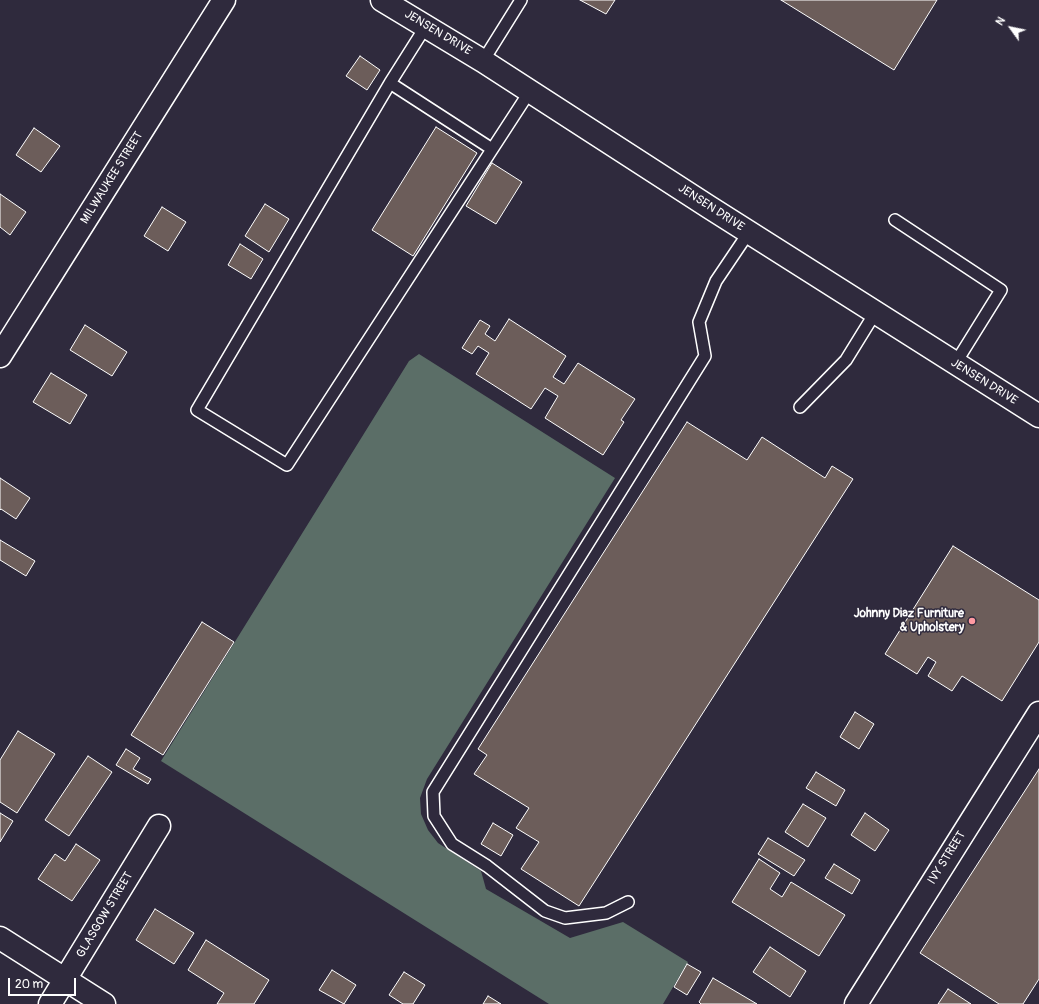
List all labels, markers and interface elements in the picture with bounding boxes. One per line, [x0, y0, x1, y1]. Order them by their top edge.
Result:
street label: JENSEN DRIVE [402, 7, 474, 59]
north arrow [991, 8, 1031, 48]
text: N [993, 15, 1008, 28]
street label: MILWAUKEE STREET [78, 129, 146, 227]
street label: JENSEN DRIVE [675, 181, 747, 235]
street label: JENSEN DRIVE [948, 356, 1020, 408]
place label: Johnny Diaz Furniture & Upholstery [854, 607, 964, 635]
marker: Johnny Diaz Furniture & Upholstery [967, 616, 977, 626]
street label: IVY STREET [925, 829, 969, 887]
street label: GLASGOW STREET [74, 869, 136, 961]
scale bar [10, 970, 78, 996]
text: 20 m [15, 977, 43, 992]

